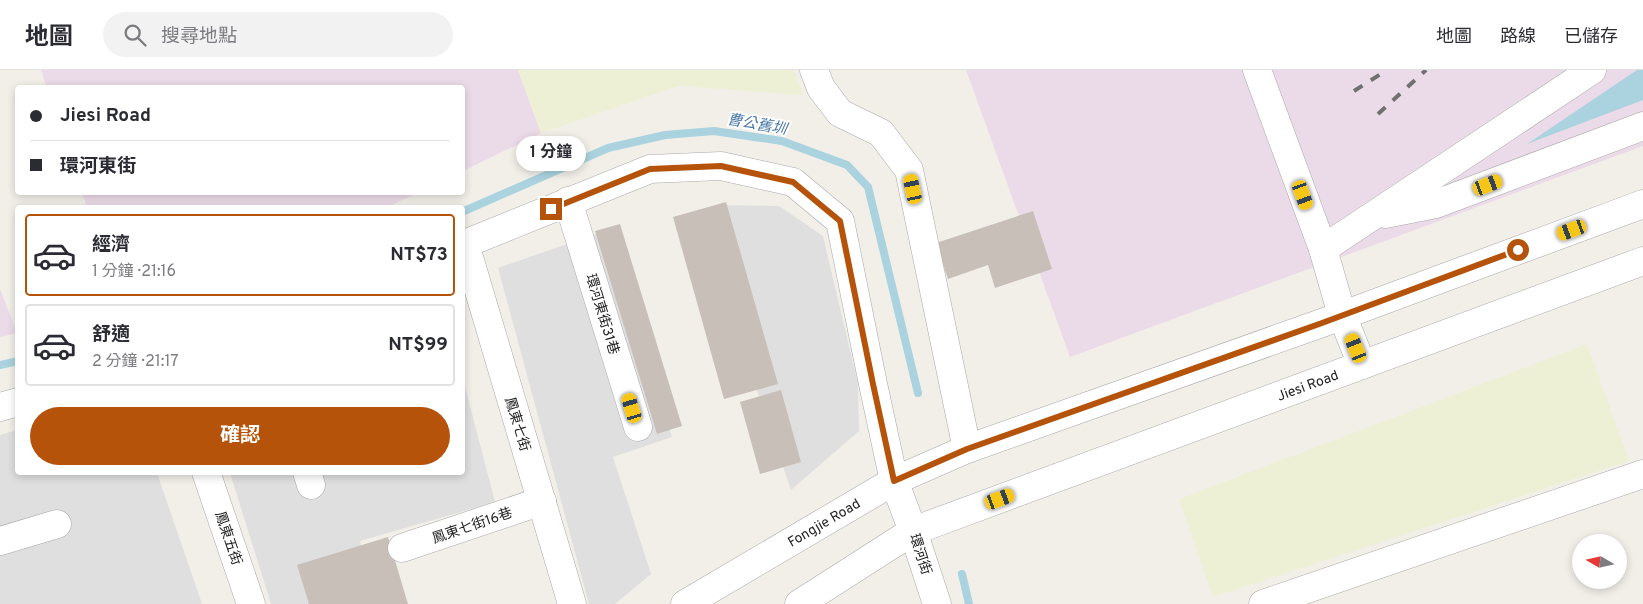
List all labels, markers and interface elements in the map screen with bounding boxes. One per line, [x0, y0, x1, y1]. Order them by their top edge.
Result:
search box [103, 12, 453, 57]
icon: search [121, 21, 149, 49]
text: 地圖 [25, 23, 73, 53]
text: 搜尋地點 [161, 25, 237, 49]
text: 地圖 [1436, 26, 1472, 49]
text: 路線 [1500, 26, 1536, 49]
text: 已儲存 [1564, 26, 1618, 49]
text: Jiesi Road [60, 104, 151, 128]
water label: 曹公舊圳 [726, 111, 790, 140]
callout: 1 分鐘 [516, 136, 586, 172]
text: 1 分鐘 [530, 143, 572, 163]
text: 環河東街 [60, 155, 136, 179]
car [902, 173, 923, 205]
car [1471, 173, 1504, 197]
car [1290, 178, 1315, 212]
route end [540, 198, 562, 220]
car [1555, 218, 1588, 242]
icon: car [32, 233, 77, 278]
text: 經濟 [92, 233, 130, 257]
route start [1507, 239, 1529, 261]
text: NT$73 [390, 243, 448, 267]
text: 1 分鐘 · 21:16 [92, 262, 176, 282]
street label: 環河東街31巷 [581, 272, 622, 357]
icon: car [32, 323, 77, 368]
text: 舒適 [92, 323, 130, 347]
car [1343, 331, 1368, 365]
text: NT$99 [388, 333, 448, 357]
text: 2 分鐘 · 21:17 [92, 352, 179, 372]
street label: Jiesi Road [1275, 367, 1341, 406]
car [620, 391, 643, 425]
street label: 鳳東七街 [500, 395, 533, 454]
button: 確認 [30, 407, 450, 465]
car [983, 487, 1016, 511]
street label: Fongjie Road [785, 496, 864, 552]
street label: 鳳東七街16巷 [430, 505, 515, 548]
street label: 鳳東五街 [210, 509, 245, 568]
street label: 環河街 [905, 532, 934, 577]
north arrow [1572, 534, 1628, 589]
map controls [1572, 534, 1627, 589]

